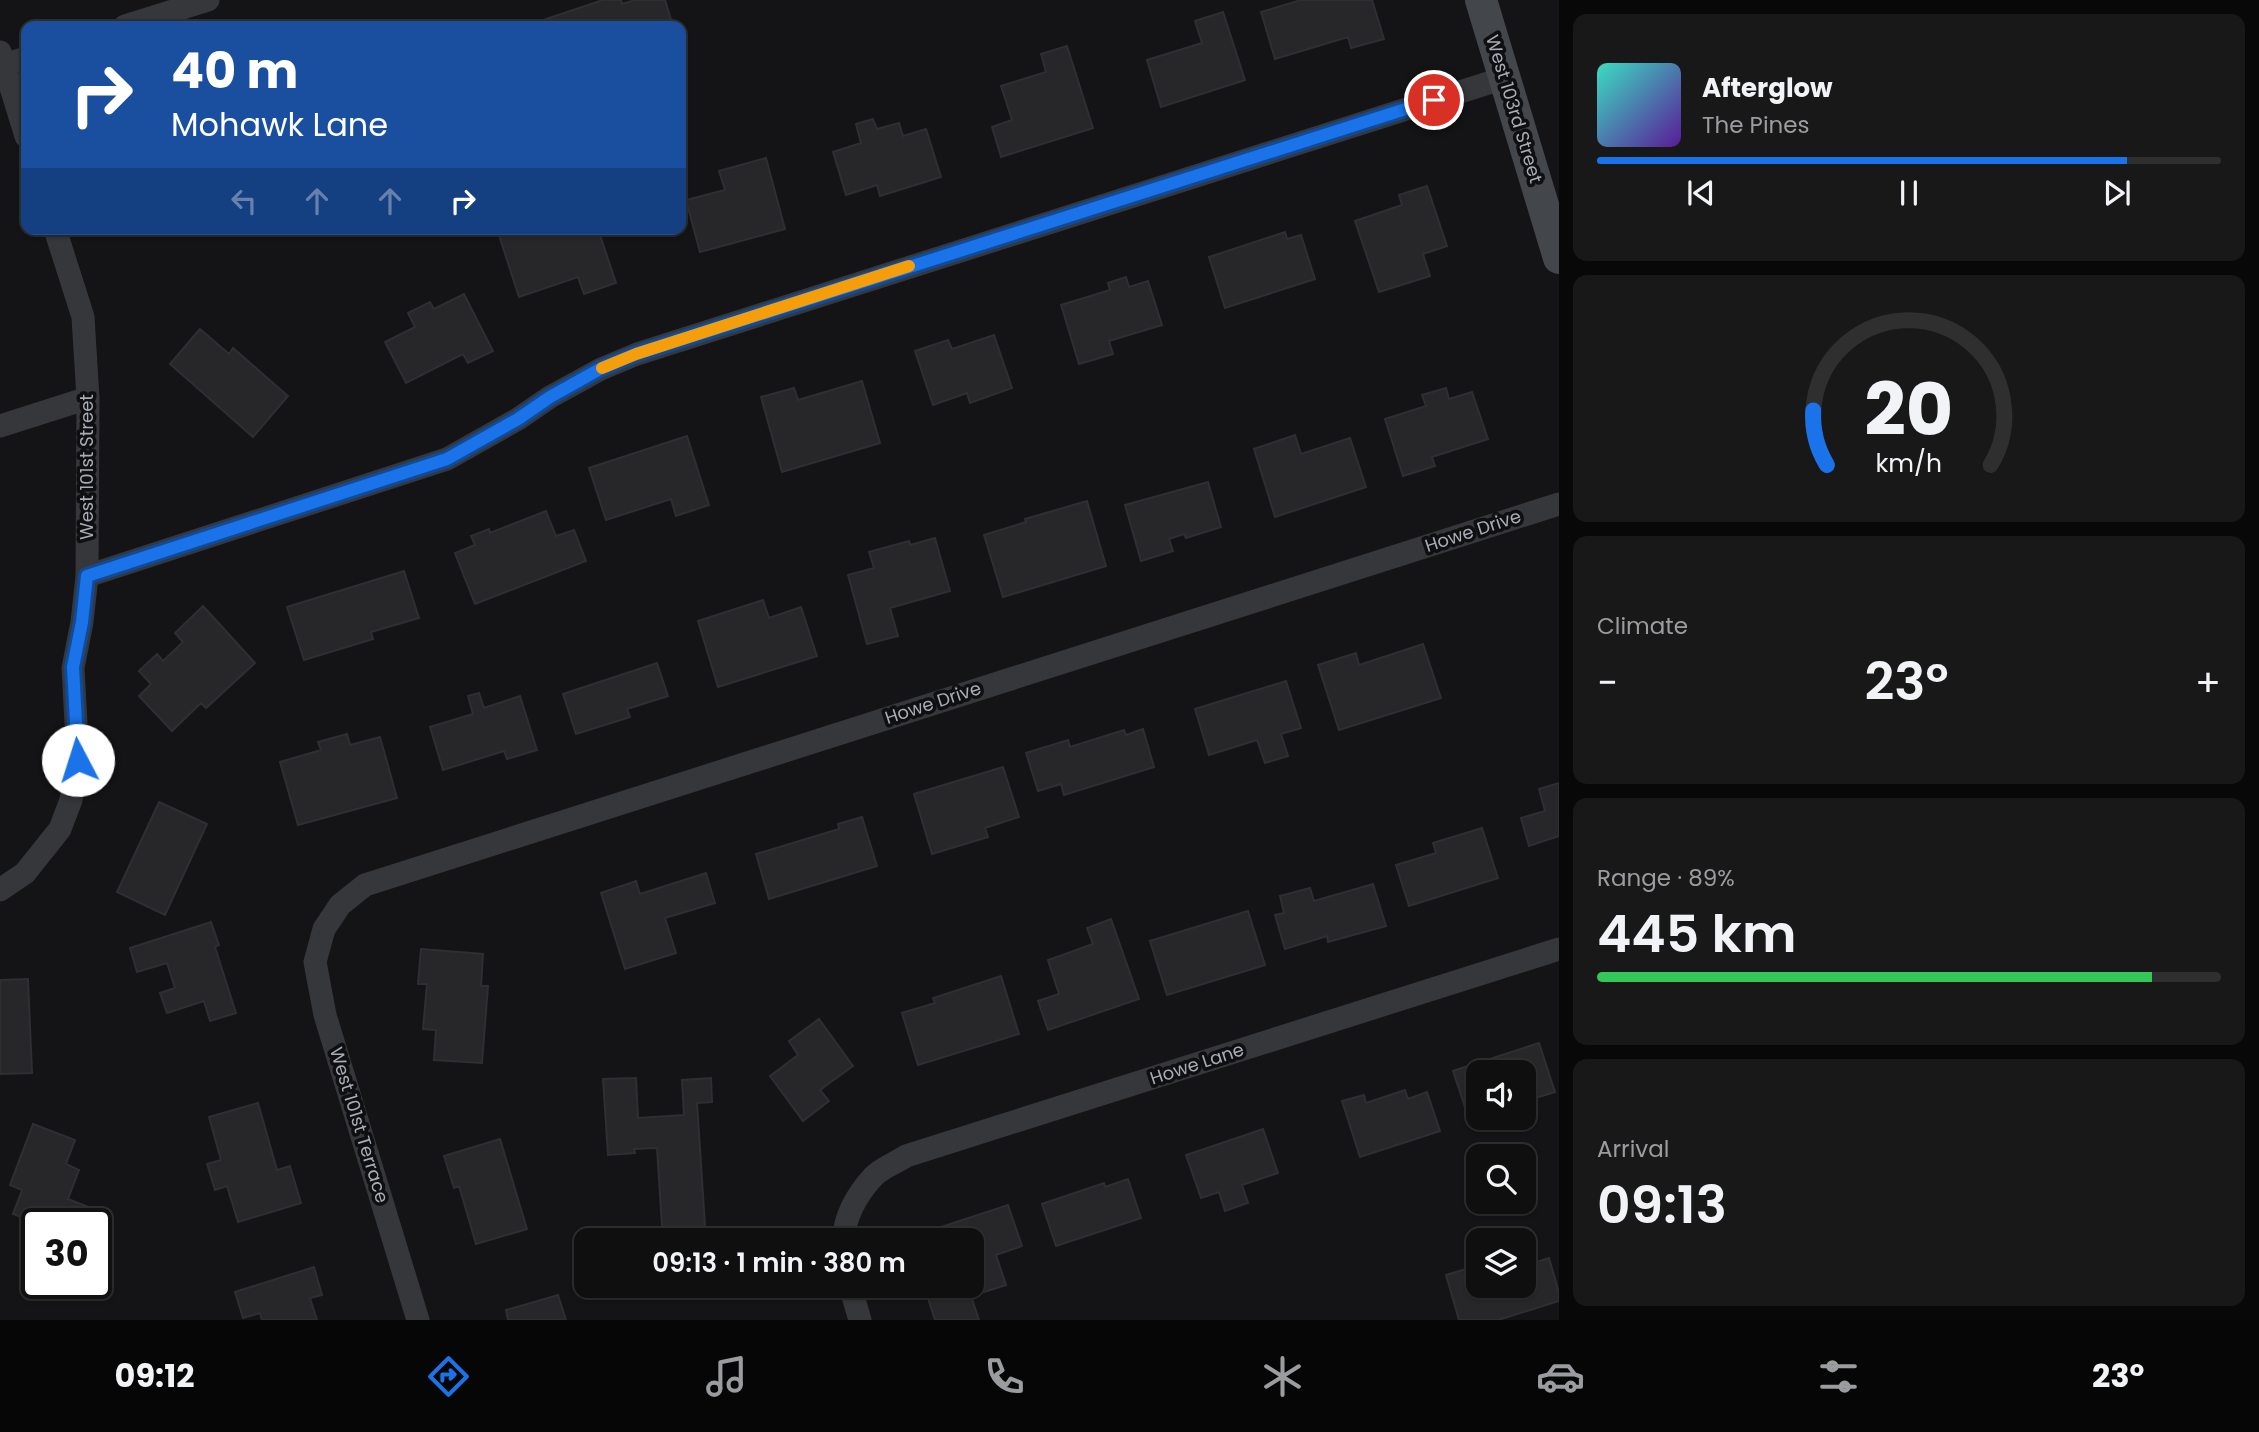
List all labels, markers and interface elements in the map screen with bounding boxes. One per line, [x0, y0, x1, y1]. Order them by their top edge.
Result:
street label: West 103rd Street [1480, 32, 1549, 186]
text: 40 m [171, 37, 298, 105]
icon: right [56, 49, 147, 140]
pin [1404, 70, 1464, 130]
text: Afterglow [1702, 70, 1833, 106]
icon: arrive [1415, 81, 1453, 119]
text: Mohawk Lane [171, 102, 388, 147]
text: The Pines [1702, 109, 1810, 141]
icon: previous [1682, 174, 1720, 212]
icon: pause [1890, 174, 1928, 212]
icon: next [2098, 174, 2136, 212]
icon: left [225, 182, 263, 220]
icon: ahead [298, 182, 336, 220]
icon: ahead [371, 182, 409, 220]
icon: right [444, 182, 482, 220]
text: 20 [1864, 359, 1954, 460]
street label: West 101st Street [74, 394, 99, 540]
text: km/h [1876, 446, 1942, 481]
street label: Howe Drive [1422, 503, 1524, 558]
text: Climate [1597, 610, 1688, 642]
text: 23° [1864, 645, 1949, 718]
text: − [1597, 656, 1618, 709]
text: + [2195, 656, 2221, 709]
street label: Howe Drive [882, 675, 984, 730]
position arrow [41, 723, 115, 797]
text: Range · 89% [1597, 862, 1735, 894]
text: 445 km [1597, 897, 1796, 970]
street label: Howe Lane [1147, 1037, 1247, 1090]
street label: West 101st Terrace [324, 1044, 395, 1206]
map controls [1466, 1060, 1536, 1298]
button: sound [1466, 1060, 1536, 1130]
text: Arrival [1597, 1133, 1669, 1165]
button: search [1466, 1144, 1536, 1214]
text: 09:13 [1597, 1168, 1727, 1241]
speed limit sign: 30 [21, 1208, 112, 1299]
button: layers [1466, 1228, 1536, 1298]
text: 09:13 · 1 min · 380 m [652, 1245, 906, 1281]
icon: directions [424, 1352, 473, 1401]
icon: music [702, 1352, 751, 1401]
icon: phone [980, 1352, 1029, 1401]
icon: climate [1258, 1352, 1307, 1401]
icon: car [1536, 1352, 1585, 1401]
icon: filters [1814, 1352, 1863, 1401]
text: 09:12 [115, 1353, 194, 1398]
text: 23° [2092, 1353, 2144, 1398]

